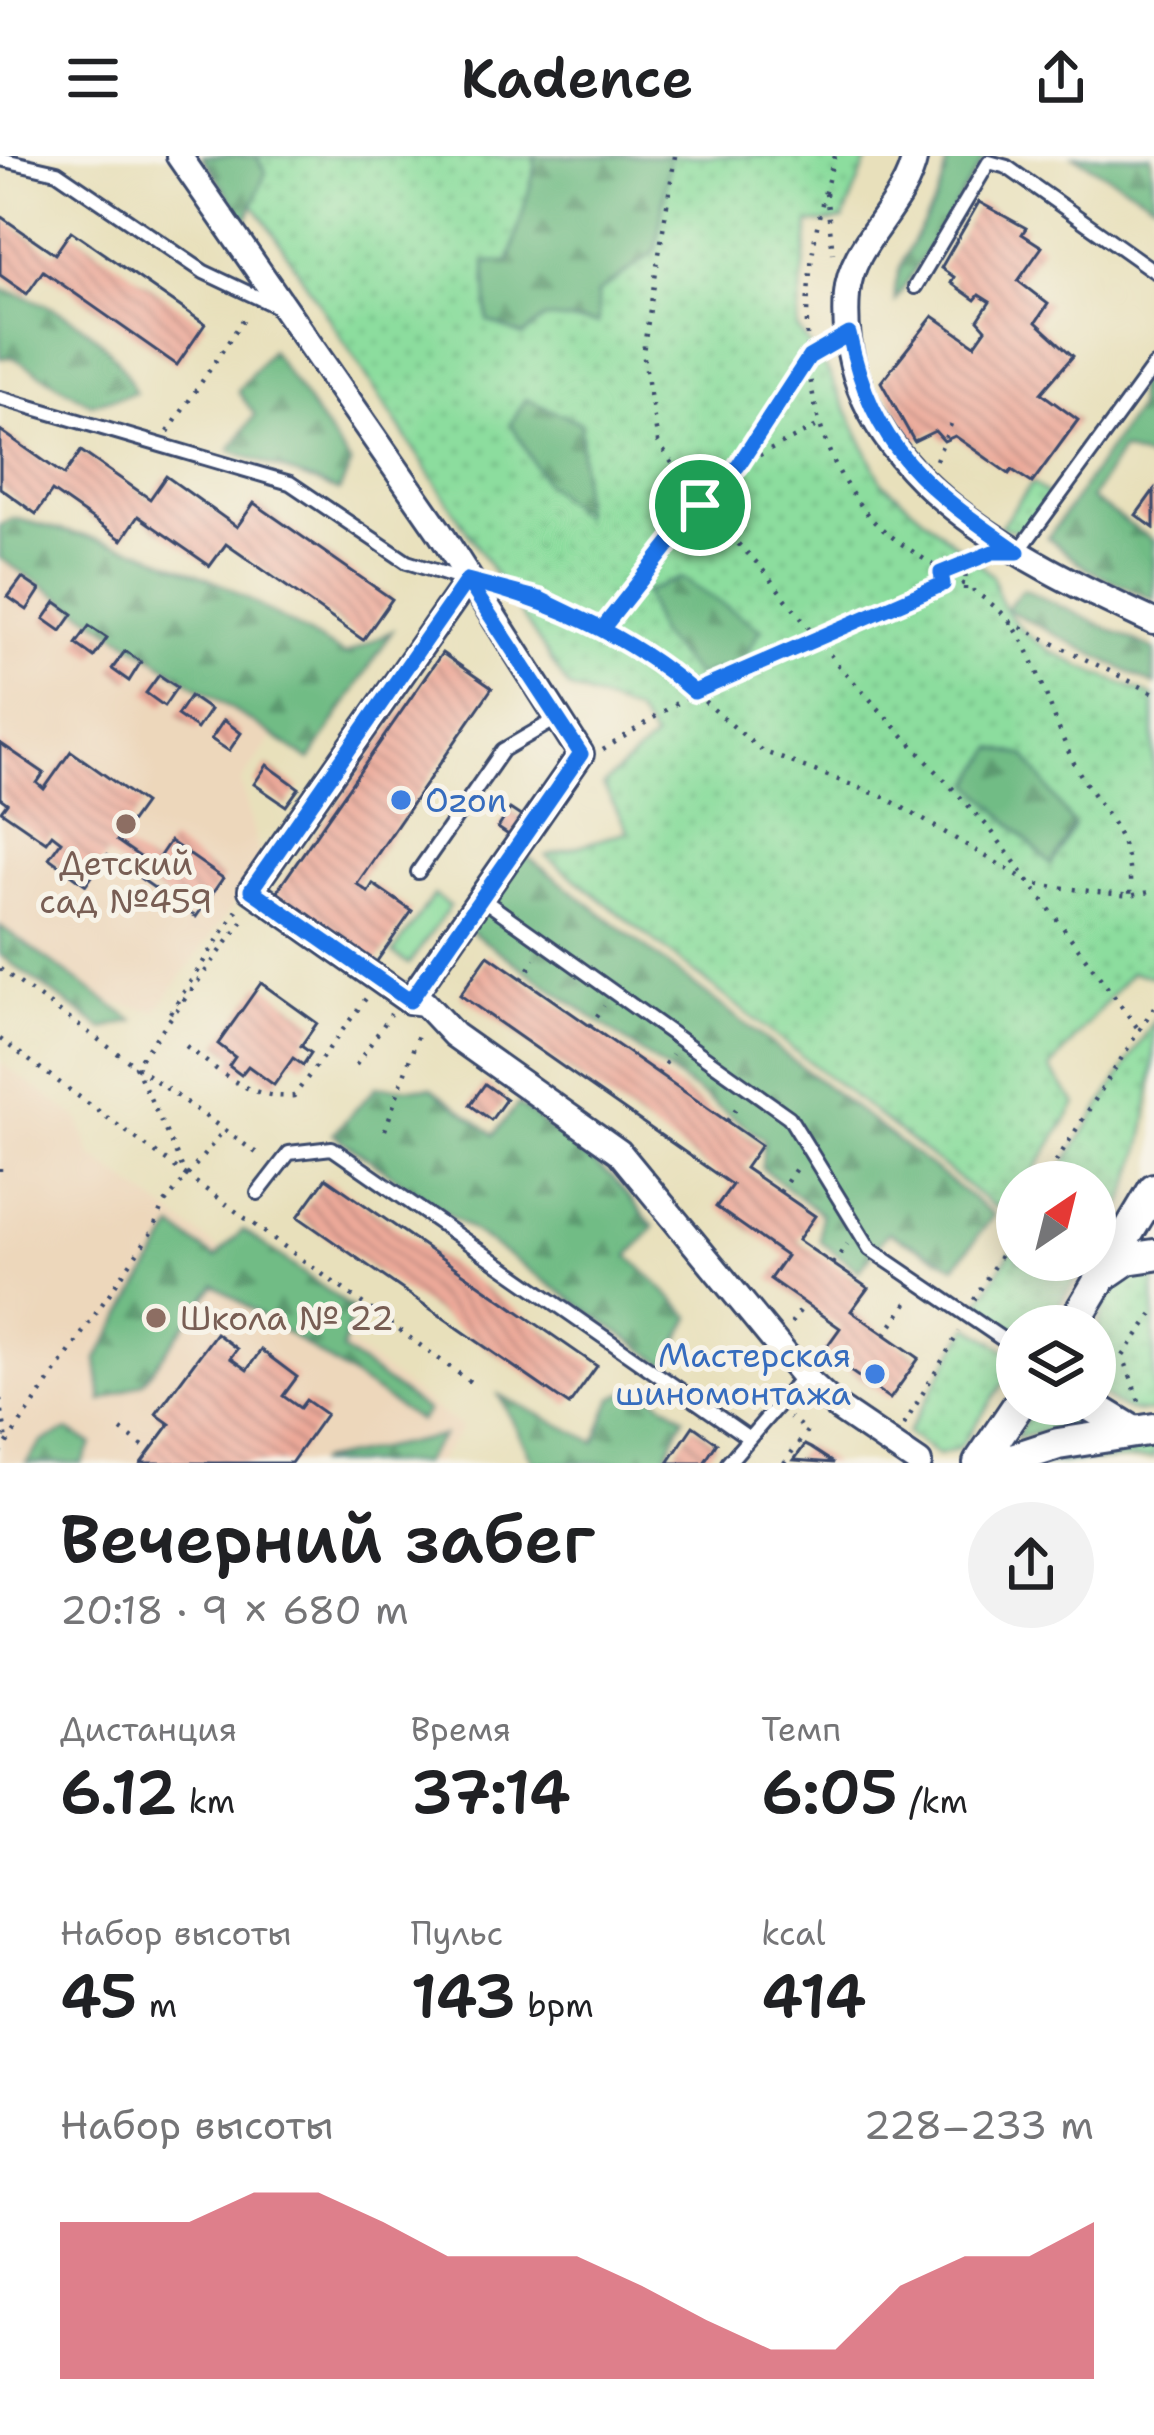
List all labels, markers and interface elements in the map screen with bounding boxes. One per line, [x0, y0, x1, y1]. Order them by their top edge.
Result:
text: Kadence [461, 42, 693, 114]
icon: menu [60, 45, 126, 111]
icon: share [1028, 45, 1094, 111]
pin [649, 454, 751, 556]
icon: arrive [667, 472, 733, 538]
place label: Ozon [425, 778, 507, 823]
marker: Ozon [388, 787, 414, 813]
marker: Детский сад №459 [113, 811, 139, 837]
place label: Детский сад №459 [39, 841, 213, 924]
north arrow [996, 1161, 1116, 1281]
map controls [996, 1161, 1116, 1425]
place label: Школа № 22 [180, 1296, 394, 1341]
marker: Школа № 22 [143, 1305, 169, 1331]
button: layers [996, 1305, 1116, 1425]
place label: Мастерская шиномонтажа [615, 1333, 851, 1416]
marker: Мастерская шиномонтажа [862, 1361, 888, 1387]
text: Вечерний забег [60, 1495, 595, 1583]
button: share [968, 1502, 1094, 1628]
text: 20:18 · 9 × 680 m [60, 1584, 409, 1636]
text: Дистанция [60, 1707, 237, 1752]
text: Время [411, 1707, 511, 1752]
text: Темп [761, 1707, 841, 1752]
text: 6.12 [60, 1752, 177, 1832]
text: 37:14 [411, 1752, 571, 1832]
text: 6:05 [761, 1752, 898, 1832]
text: km [177, 1779, 235, 1824]
text: /km [898, 1779, 968, 1824]
text: Набор высоты [60, 1911, 292, 1956]
text: Пульс [411, 1911, 503, 1956]
text: kcal [761, 1911, 825, 1956]
text: 45 [60, 1956, 137, 2036]
text: 143 [411, 1956, 516, 2036]
text: 414 [761, 1956, 867, 2036]
text: m [137, 1983, 177, 2028]
text: bpm [516, 1983, 594, 2028]
text: Набор высоты [60, 2099, 334, 2151]
text: 228–233 m [864, 2099, 1094, 2151]

